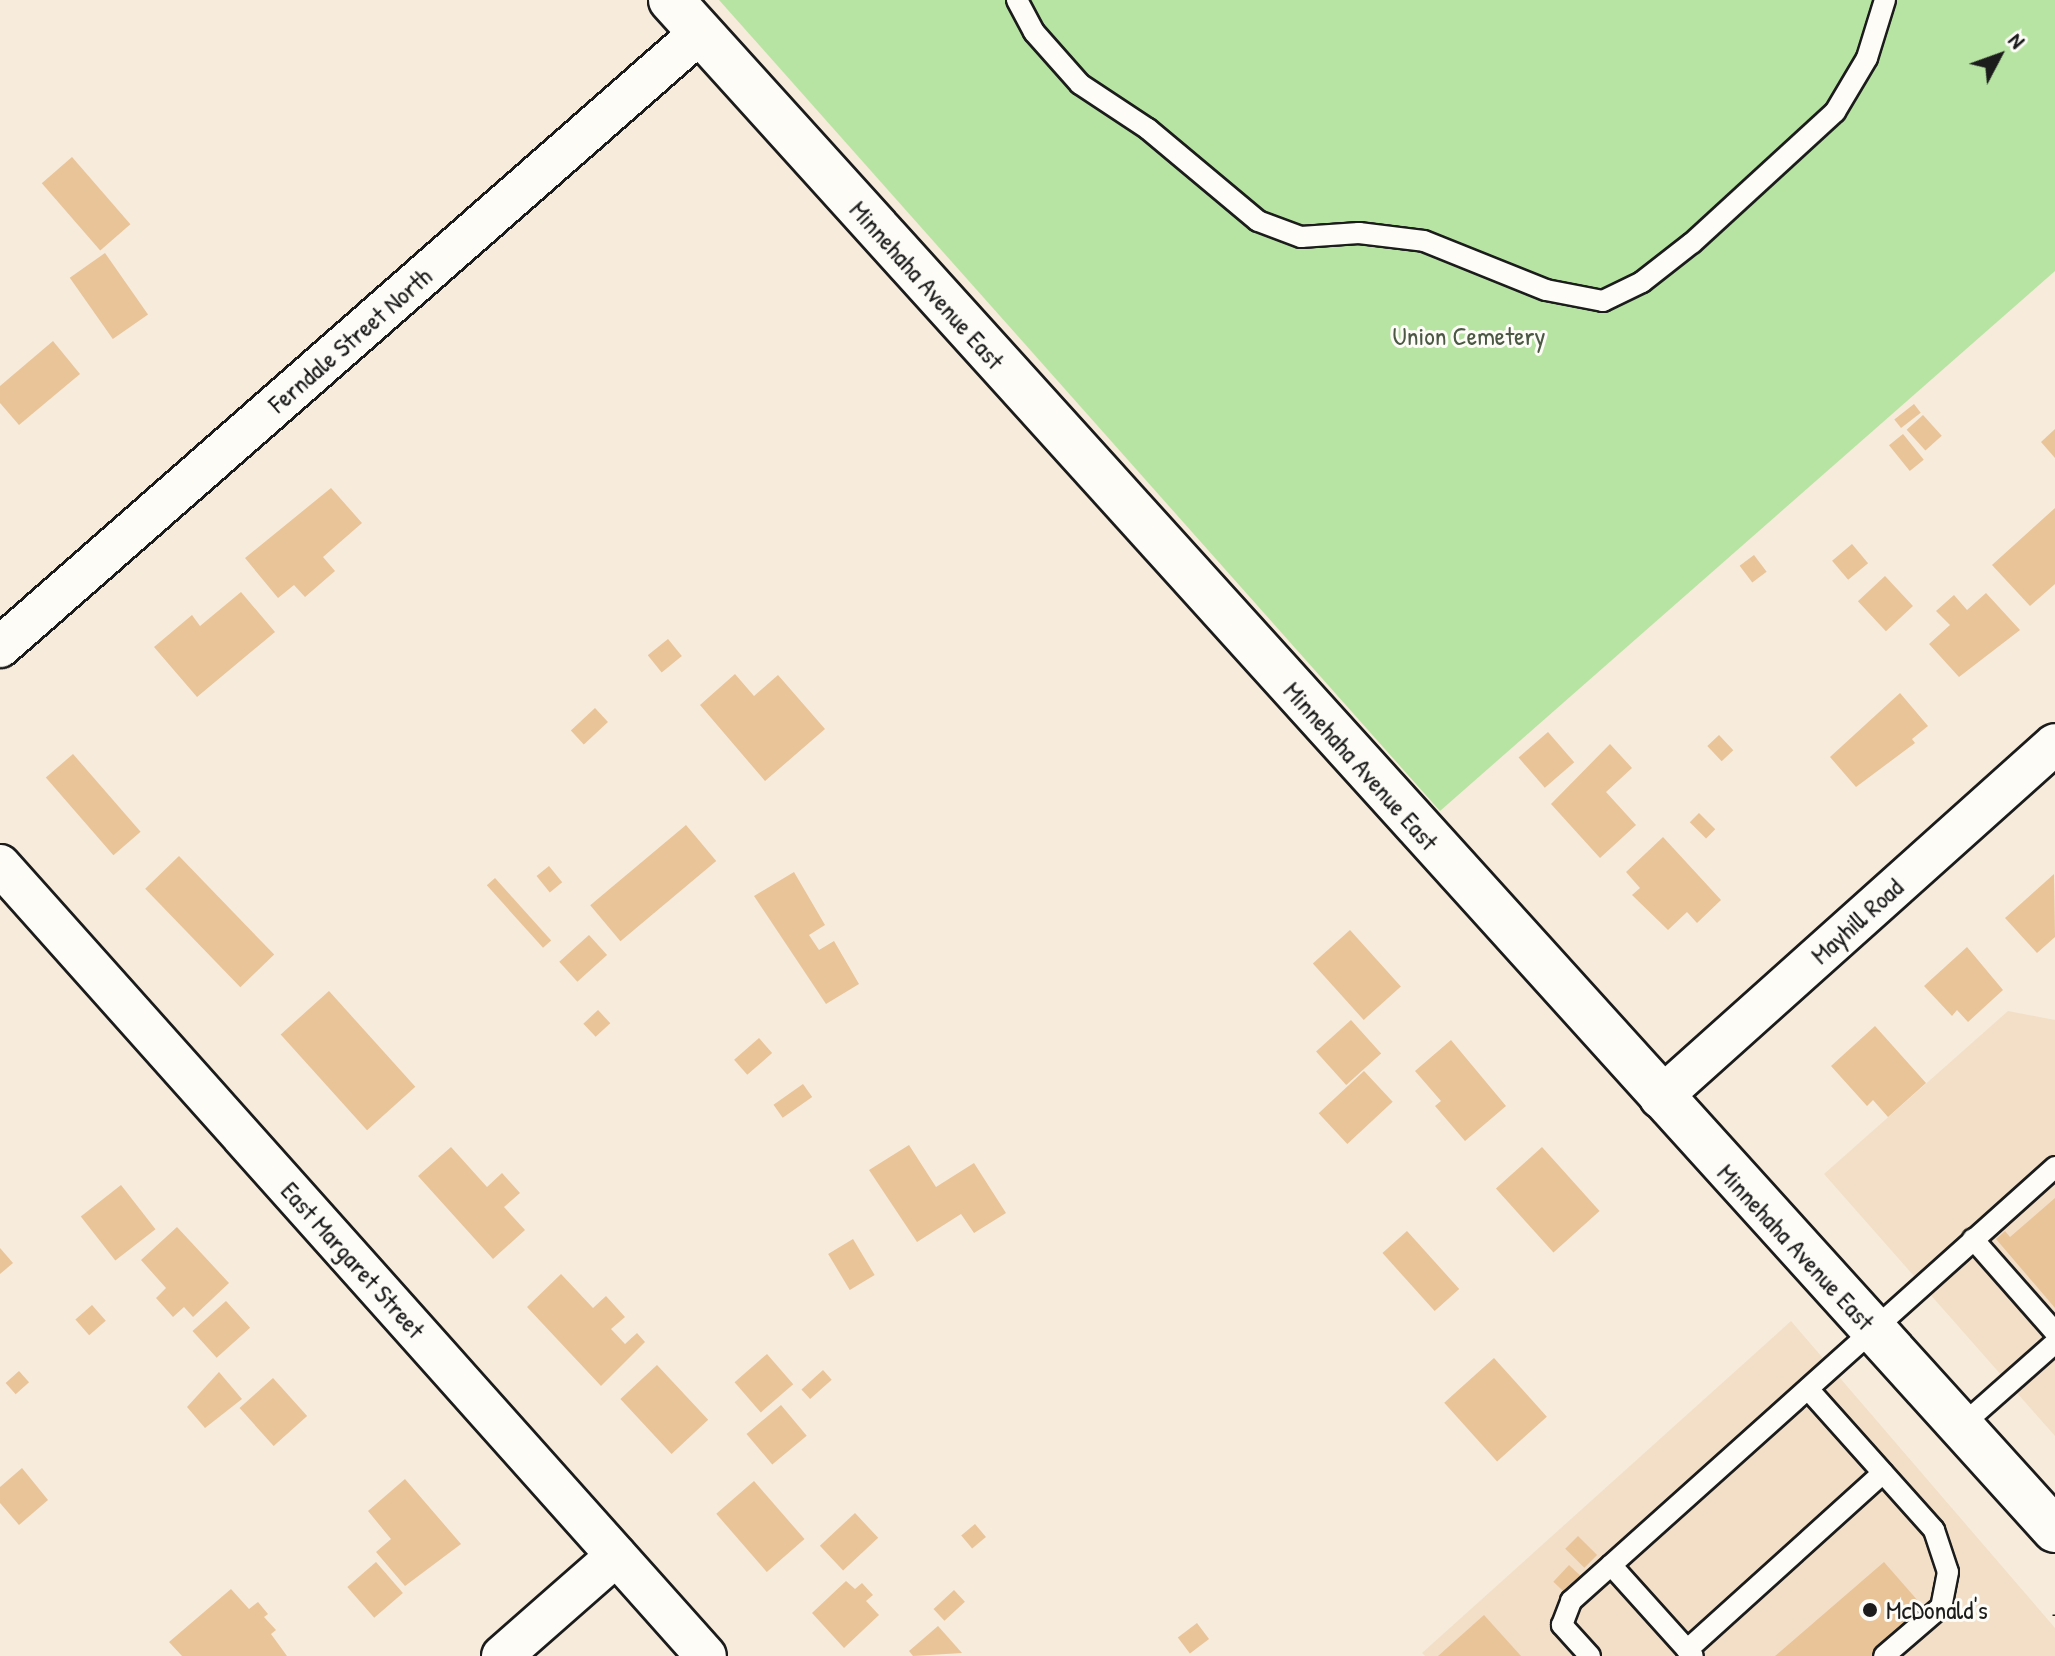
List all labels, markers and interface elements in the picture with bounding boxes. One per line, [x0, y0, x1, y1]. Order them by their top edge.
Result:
north arrow [1959, 16, 2039, 96]
text: N [2002, 26, 2032, 55]
street label: Minnehaha Avenue East [843, 194, 1011, 376]
street label: Ferndale Street North [262, 261, 438, 419]
park label: Union Cemetery [1392, 320, 1546, 352]
street label: Minnehaha Avenue East [1277, 675, 1445, 857]
street label: Mayhill Road [1804, 872, 1910, 970]
street label: Minnehaha Avenue East [1711, 1157, 1881, 1337]
street label: East Margaret Street [275, 1175, 431, 1345]
place label: McDonald's [1886, 1594, 1988, 1626]
marker: McDonald's [1861, 1601, 1879, 1619]

